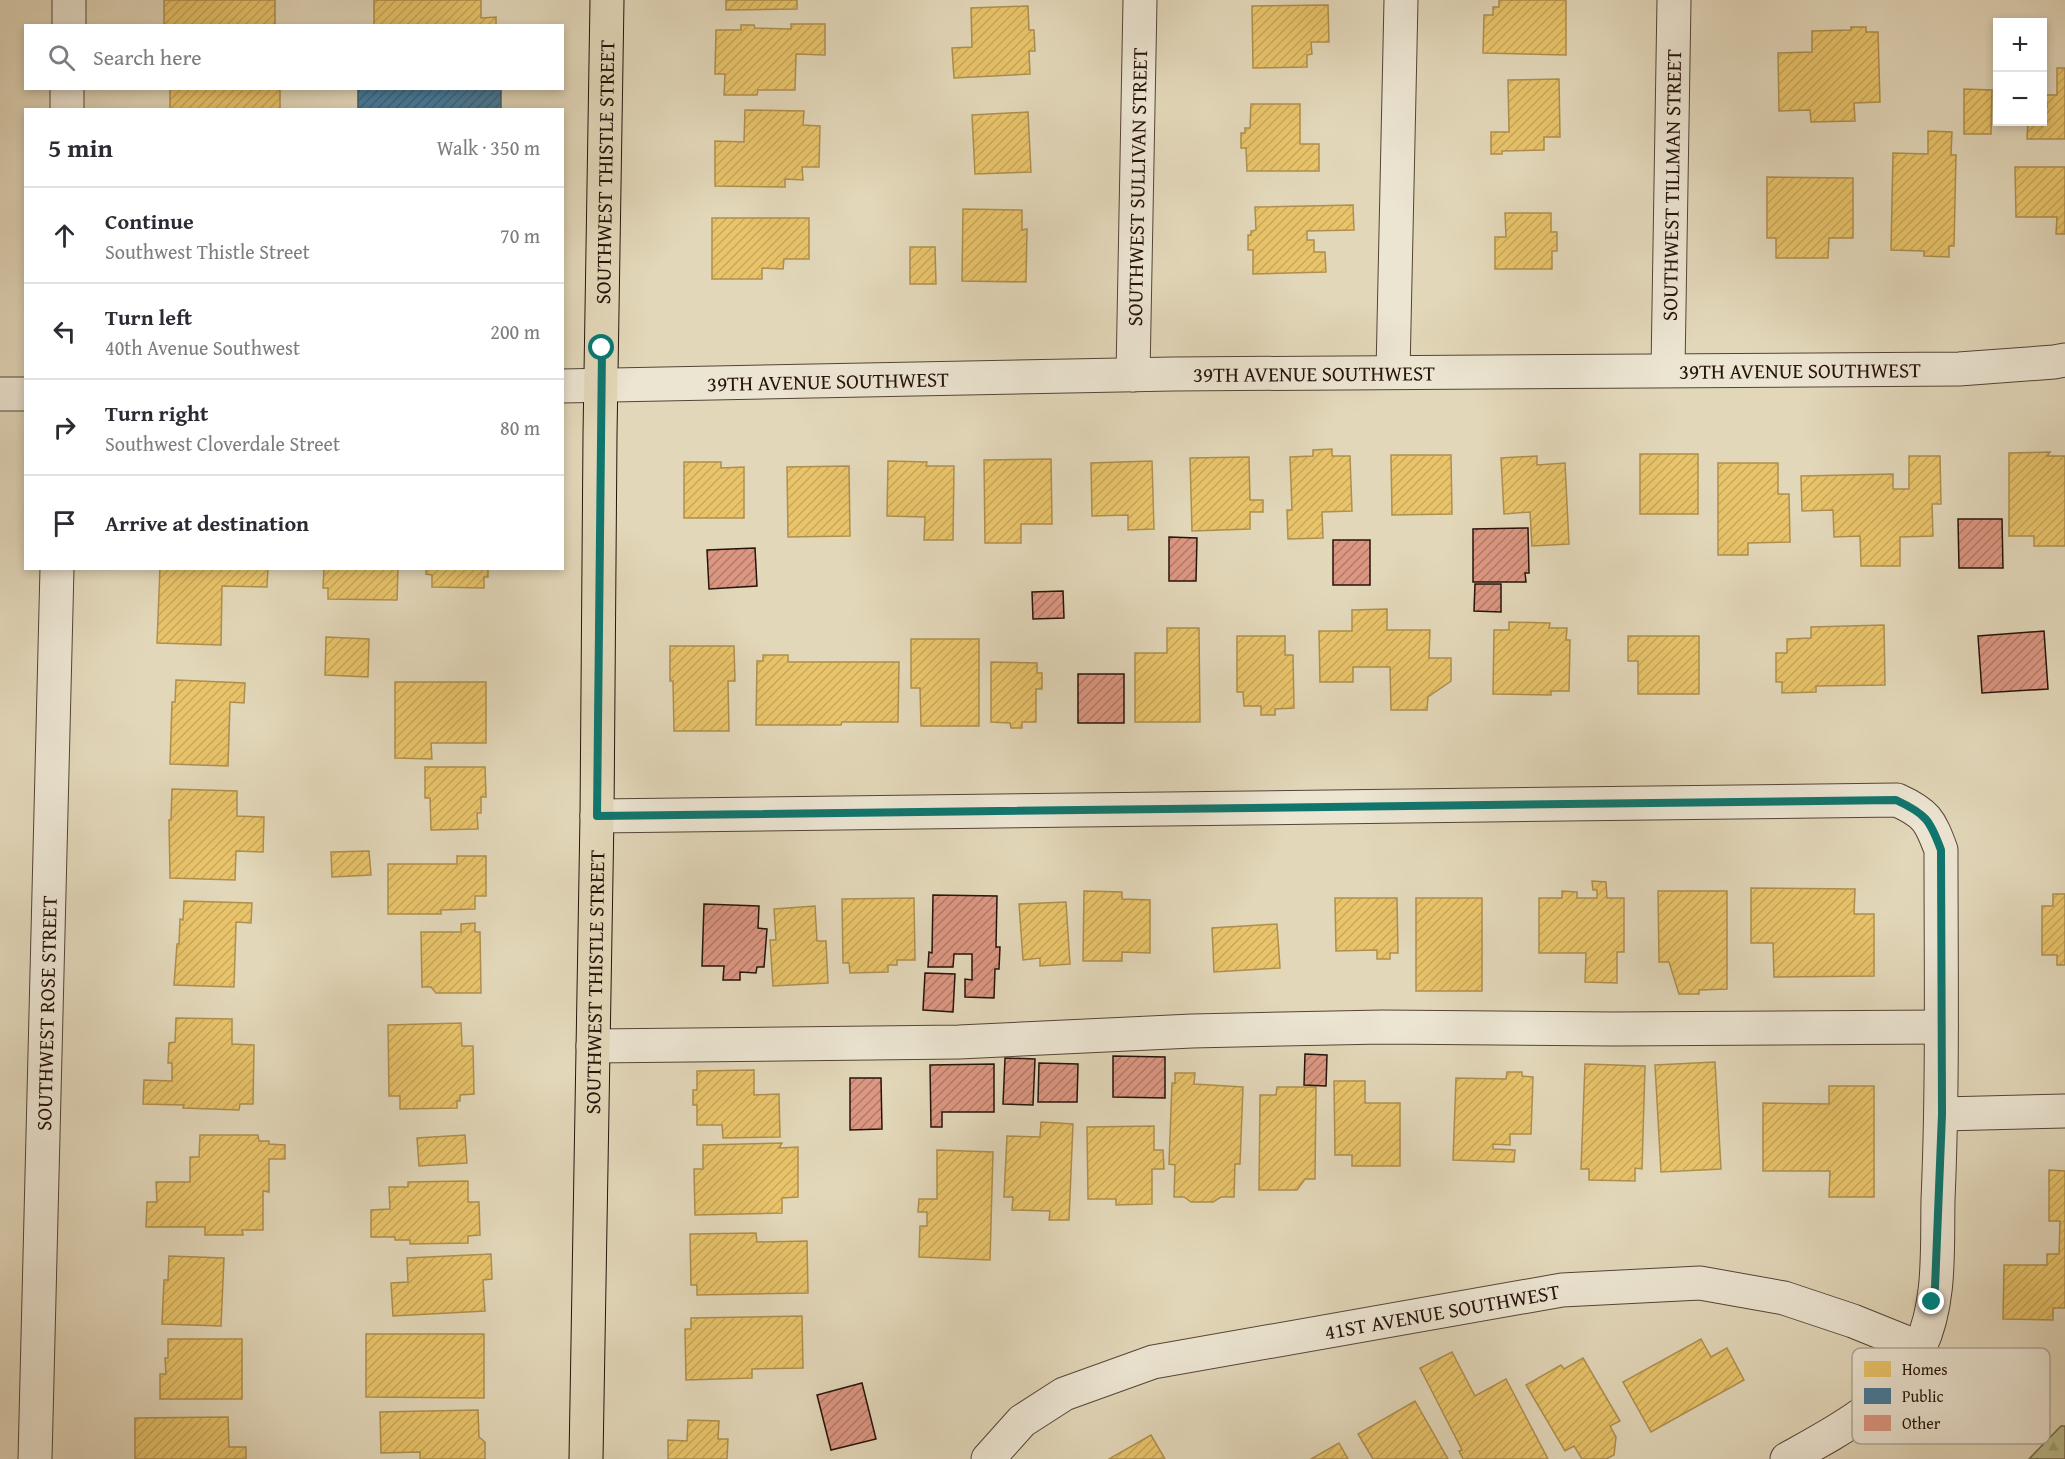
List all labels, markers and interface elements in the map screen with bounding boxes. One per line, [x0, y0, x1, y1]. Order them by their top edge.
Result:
map controls [1993, 18, 2047, 126]
button: + [1993, 18, 2047, 72]
search box [24, 24, 564, 90]
street label: SOUTHWEST THISTLE STREET [587, 39, 622, 305]
icon: search [45, 41, 78, 74]
text: Search here [93, 41, 202, 73]
street label: SOUTHWEST SULLIVAN STREET [1118, 47, 1155, 327]
street label: SOUTHWEST TILLMAN STREET [1653, 49, 1689, 321]
button: − [1993, 72, 2047, 126]
text: 5 min [48, 128, 113, 167]
text: Walk · 350 m [437, 133, 540, 162]
text: Continue [105, 205, 194, 237]
icon: ahead [48, 219, 81, 252]
text: 70 m [500, 221, 540, 250]
text: Southwest Thistle Street [105, 237, 310, 266]
text: Turn left [105, 301, 192, 333]
icon: left [48, 315, 81, 348]
text: 200 m [490, 317, 540, 346]
text: 40th Avenue Southwest [105, 333, 300, 362]
route start [588, 334, 614, 360]
street label: 39TH AVENUE SOUTHWEST [1679, 354, 1921, 386]
street label: 39TH AVENUE SOUTHWEST [1193, 357, 1435, 389]
street label: 39TH AVENUE SOUTHWEST [707, 363, 949, 399]
text: Turn right [105, 397, 208, 429]
icon: right [48, 411, 81, 444]
text: 80 m [500, 413, 540, 442]
text: Southwest Cloverdale Street [105, 429, 340, 458]
icon: arrive [48, 507, 81, 540]
text: Arrive at destination [105, 507, 309, 539]
street label: SOUTHWEST THISTLE STREET [576, 849, 612, 1115]
street label: SOUTHWEST ROSE STREET [28, 895, 64, 1131]
street label: 41ST AVENUE SOUTHWEST [1322, 1275, 1562, 1347]
route end [1918, 1288, 1944, 1314]
legend [1852, 1348, 2050, 1444]
text: Homes [1902, 1357, 1948, 1381]
text: Public [1902, 1384, 1944, 1408]
text: Other [1902, 1411, 1941, 1435]

